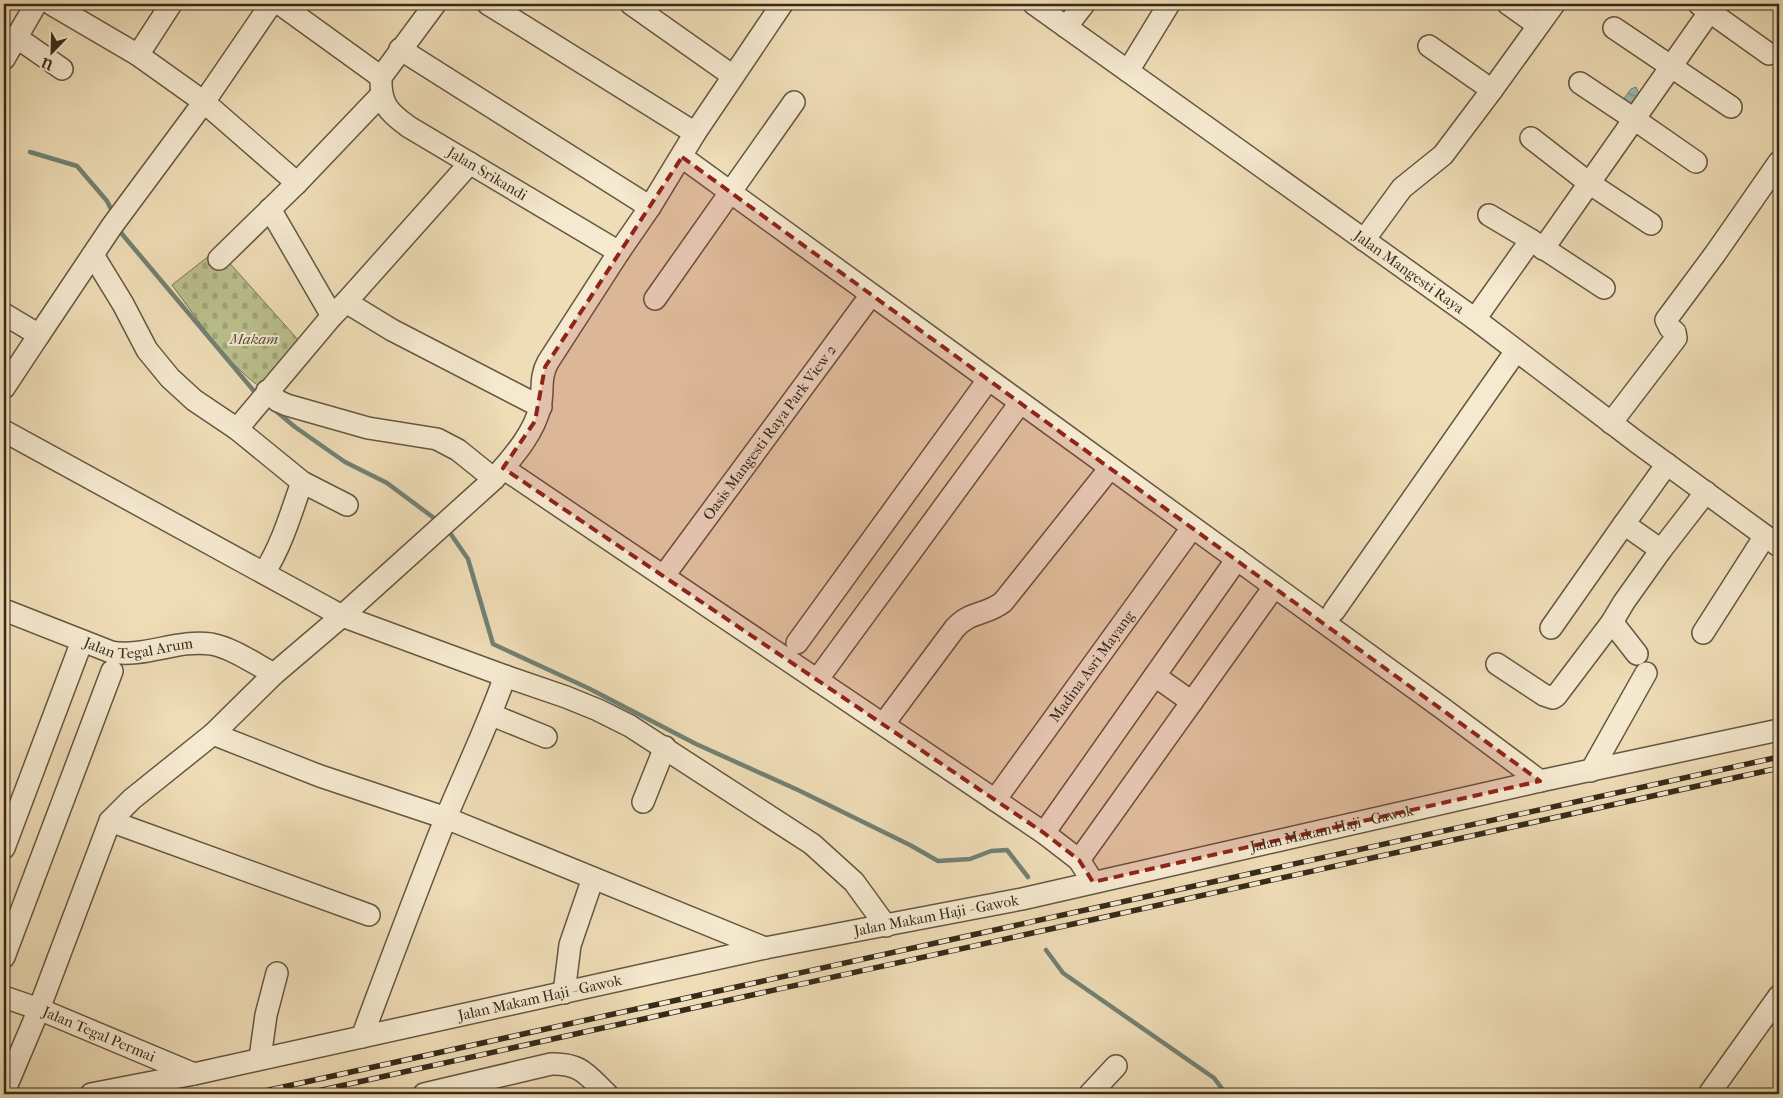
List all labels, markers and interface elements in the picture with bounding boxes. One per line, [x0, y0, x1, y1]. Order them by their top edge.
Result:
north arrow [28, 28, 78, 78]
text: U [39, 54, 56, 74]
street label: Jalan Srikandi [443, 142, 531, 205]
street label: Jalan Mangesti Raya [1350, 226, 1469, 318]
park label: Makam [229, 330, 278, 348]
street label: Oasis Mangesti Raya Park View 2 [699, 341, 840, 524]
street label: Madina Asri Mayang [1045, 606, 1139, 726]
street label: Jalan Tegal Arum [80, 633, 194, 662]
street label: Jalan Makam Haji - Gawok [1247, 801, 1416, 856]
street label: Jalan Makam Haji - Gawok [851, 891, 1020, 940]
street label: Jalan Makam Haji - Gawok [455, 971, 624, 1025]
street label: Jalan Tegal Permai [39, 1002, 158, 1066]

